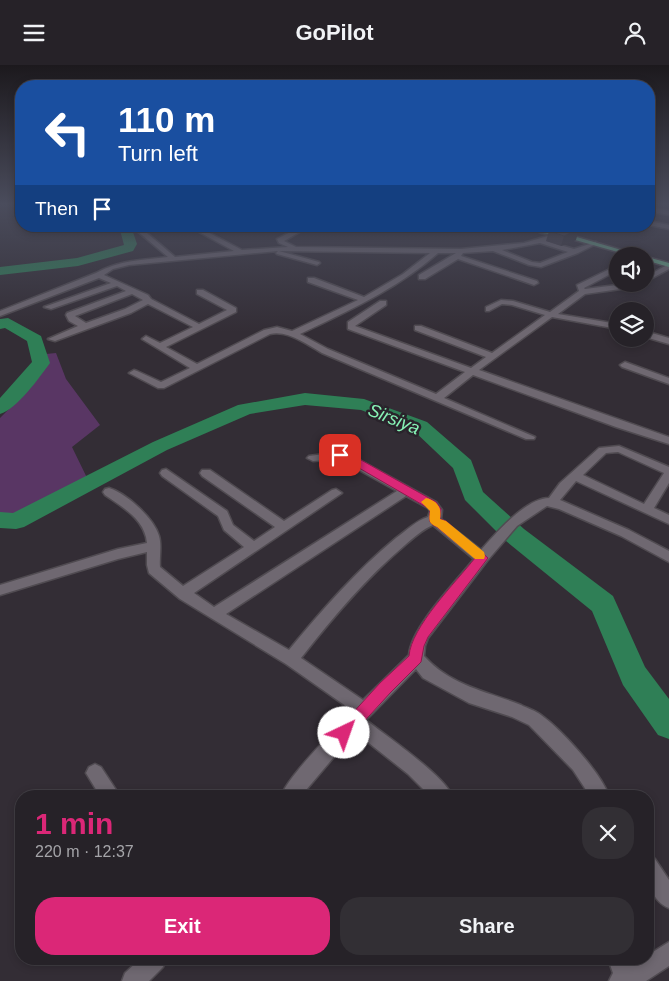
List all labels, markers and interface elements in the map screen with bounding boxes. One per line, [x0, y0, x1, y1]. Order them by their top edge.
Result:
icon: menu [20, 19, 48, 47]
icon: person [621, 19, 649, 47]
text: GoPilot [295, 20, 374, 45]
icon: left [35, 100, 100, 165]
text: 110 m [118, 100, 215, 139]
text: Turn left [118, 141, 198, 166]
icon: arrive [88, 195, 116, 223]
text: Then [35, 198, 78, 219]
map controls [609, 247, 654, 347]
button: sound [609, 247, 654, 292]
button: layers [609, 302, 654, 347]
water label: Sirsiya [365, 400, 423, 438]
pin [319, 434, 361, 476]
icon: arrive [326, 441, 354, 469]
position arrow [317, 706, 369, 758]
text: 1 min [35, 807, 113, 840]
button: close [582, 807, 634, 859]
text: 220 m · 12:37 [35, 843, 134, 860]
button: Exit [35, 897, 330, 955]
button: Share [340, 897, 634, 955]

